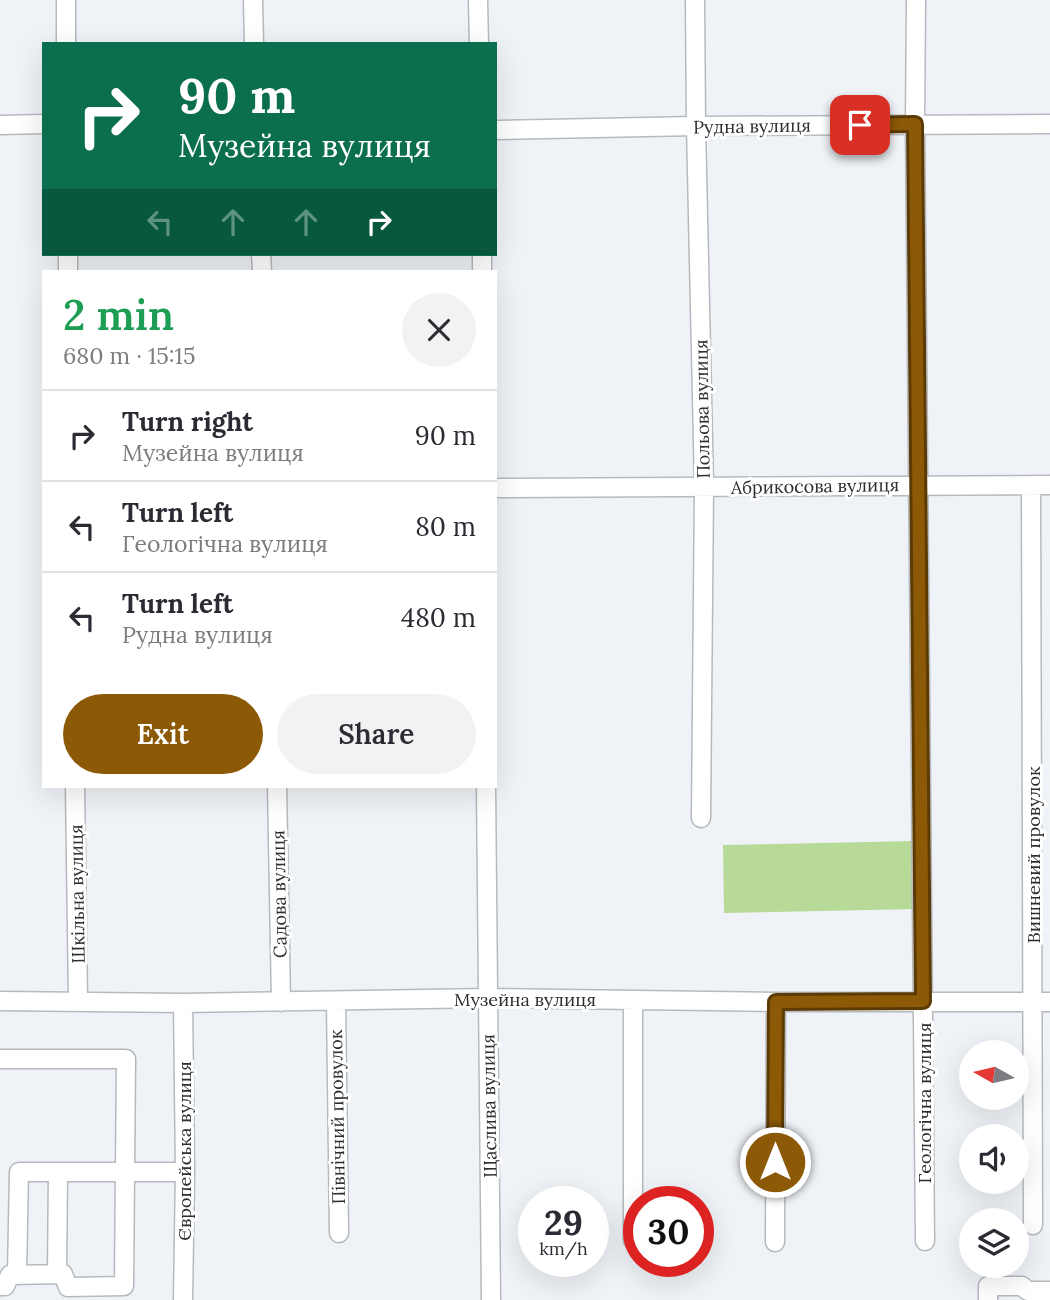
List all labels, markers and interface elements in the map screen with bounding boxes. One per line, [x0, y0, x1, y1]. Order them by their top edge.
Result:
text: 90 m [178, 64, 295, 126]
icon: right [63, 70, 154, 161]
pin [830, 95, 890, 155]
icon: arrive [841, 106, 879, 144]
street label: Рудна вулиця [693, 113, 811, 139]
text: Музейна вулиця [178, 125, 431, 166]
icon: left [141, 203, 179, 241]
icon: ahead [214, 203, 252, 241]
icon: ahead [287, 203, 325, 241]
icon: right [360, 203, 398, 241]
text: 2 min [63, 288, 174, 342]
button: close [402, 293, 476, 367]
street label: Польова вулиця [689, 339, 715, 479]
text: 680 m · 15:15 [63, 341, 196, 370]
text: Turn right [122, 405, 253, 438]
icon: right [63, 417, 101, 455]
text: 90 m [415, 419, 476, 452]
text: Музейна вулиця [122, 438, 304, 467]
street label: Абрикосова вулиця [730, 473, 899, 499]
text: Turn left [122, 496, 233, 529]
icon: left [63, 508, 101, 546]
text: 80 m [415, 510, 476, 543]
text: Геологічна вулиця [122, 529, 328, 558]
text: Turn left [122, 587, 233, 620]
icon: left [63, 599, 101, 637]
text: 480 m [401, 601, 476, 634]
text: Рудна вулиця [122, 620, 273, 649]
button: Exit [63, 694, 263, 774]
button: Share [277, 694, 476, 774]
street label: Вишневий провулок [1022, 766, 1045, 944]
street label: Шкільна вулиця [64, 824, 90, 964]
street label: Садова вулиця [266, 830, 292, 958]
street label: Музейна вулиця [454, 988, 596, 1011]
street label: Геологічна вулиця [913, 1022, 936, 1184]
street label: Північний провулок [324, 1029, 350, 1205]
street label: Щаслива вулиця [476, 1034, 502, 1178]
north arrow [959, 1040, 1029, 1110]
map controls [959, 1040, 1029, 1278]
street label: Європейська вулиця [173, 1061, 196, 1241]
button: sound [959, 1124, 1029, 1194]
position arrow [738, 1125, 812, 1199]
speed limit sign: 30 [623, 1186, 714, 1277]
text: 29 [544, 1200, 583, 1245]
button: layers [959, 1208, 1029, 1278]
text: km/h [539, 1237, 588, 1260]

